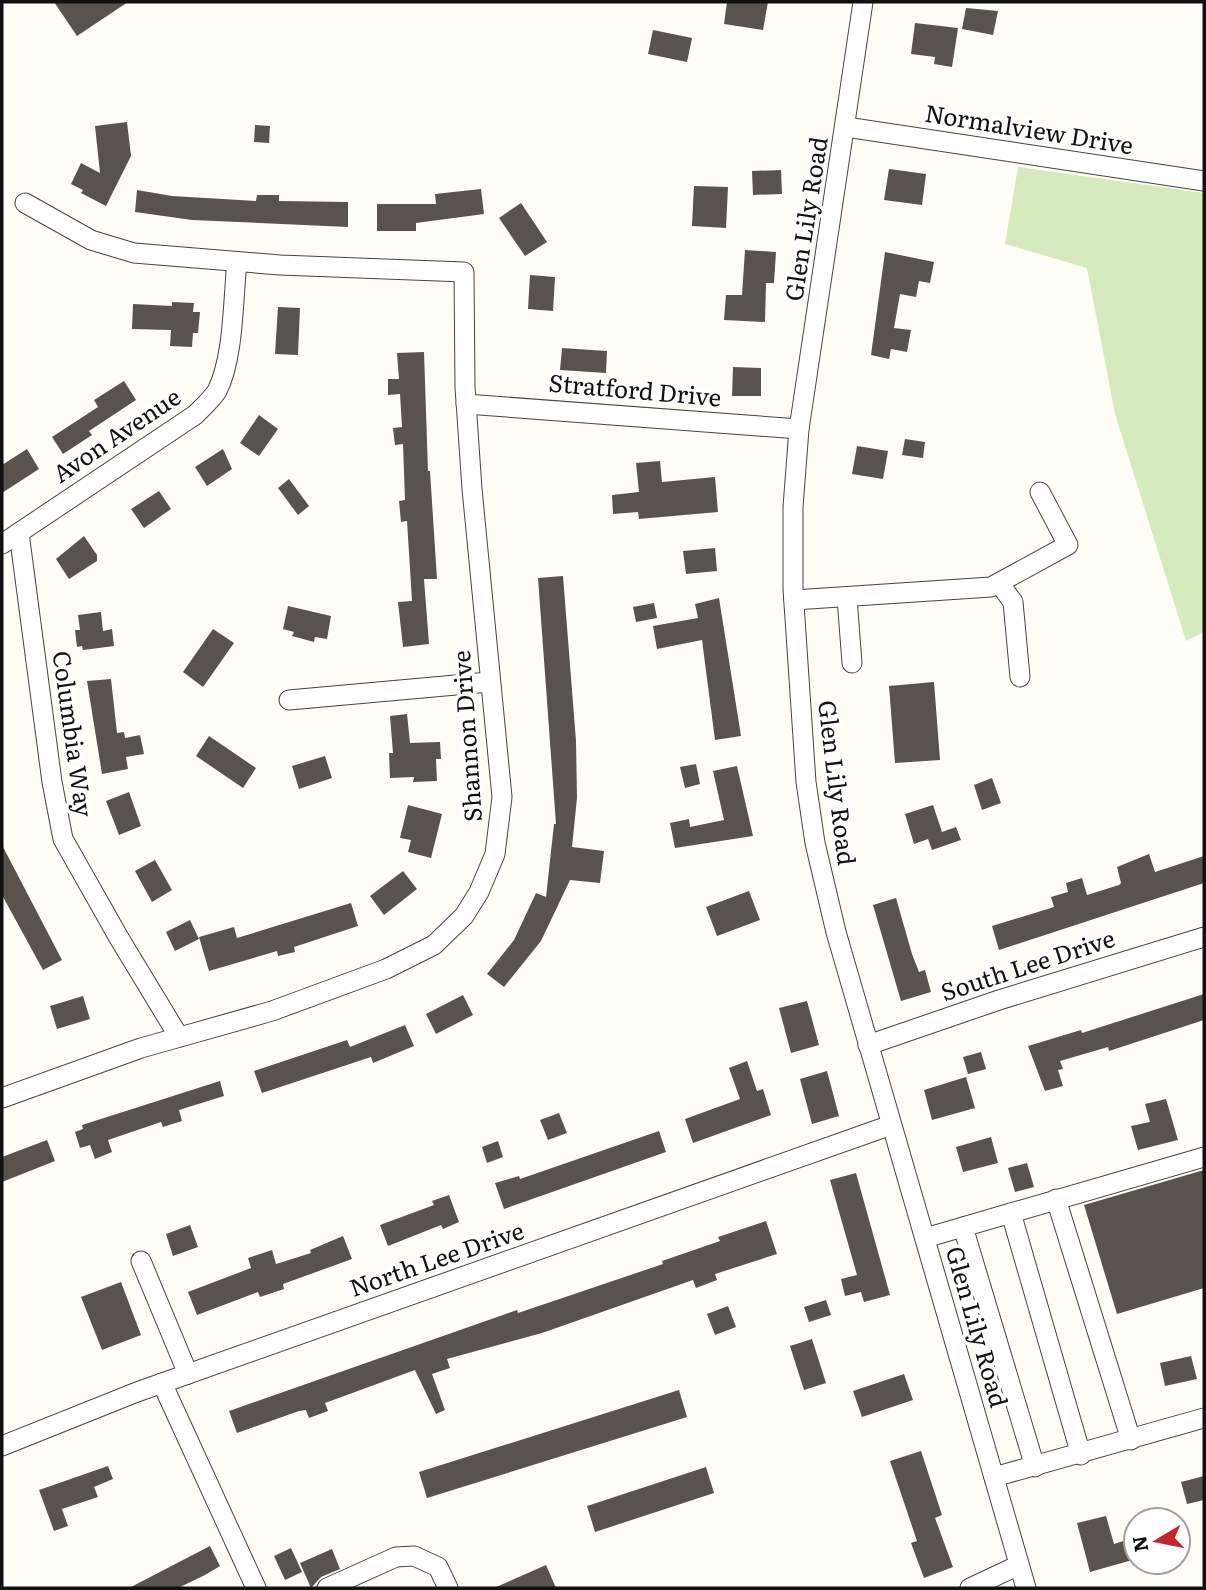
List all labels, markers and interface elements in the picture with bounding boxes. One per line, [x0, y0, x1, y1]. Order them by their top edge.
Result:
street label: Normalview Drive [923, 94, 1136, 161]
street label: Glen Lily Road [774, 134, 835, 303]
street label: Stratford Drive [547, 364, 723, 413]
street label: Avon Avenue [45, 378, 187, 490]
street label: Columbia Way [45, 648, 103, 819]
street label: Shannon Drive [442, 649, 489, 823]
street label: Glen Lily Road [811, 698, 866, 868]
street label: South Lee Drive [936, 919, 1119, 1008]
street label: North Lee Drive [344, 1211, 528, 1304]
street label: Glen Lily Road [939, 1242, 1018, 1411]
north arrow [1122, 1506, 1192, 1576]
text: N [1124, 1534, 1154, 1554]

